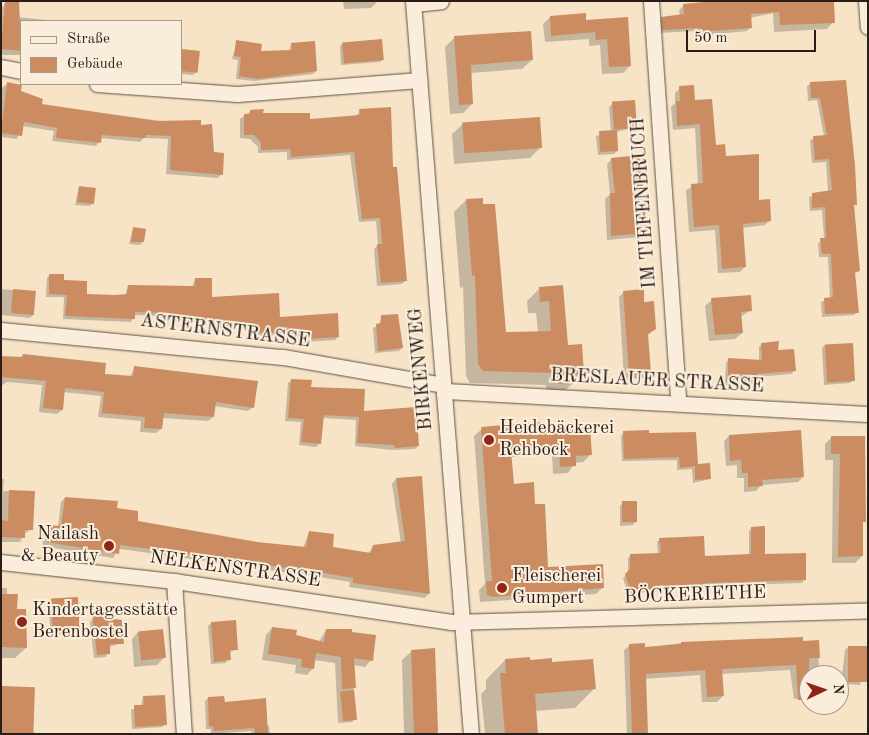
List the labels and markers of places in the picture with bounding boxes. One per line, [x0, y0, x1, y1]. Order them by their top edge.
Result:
place label: Heidebäckerei Rehbock [499, 418, 614, 462]
marker: Heidebäckerei Rehbock [483, 434, 495, 446]
place label: Nailash & Beauty [21, 524, 99, 568]
marker: Nailash & Beauty [103, 540, 115, 552]
place label: Fleischerei Gumpert [512, 566, 601, 610]
marker: Fleischerei Gumpert [496, 582, 508, 594]
place label: Kindertagesstätte Berenbostel [32, 600, 178, 644]
marker: Kindertagesstätte Berenbostel [16, 616, 28, 628]

